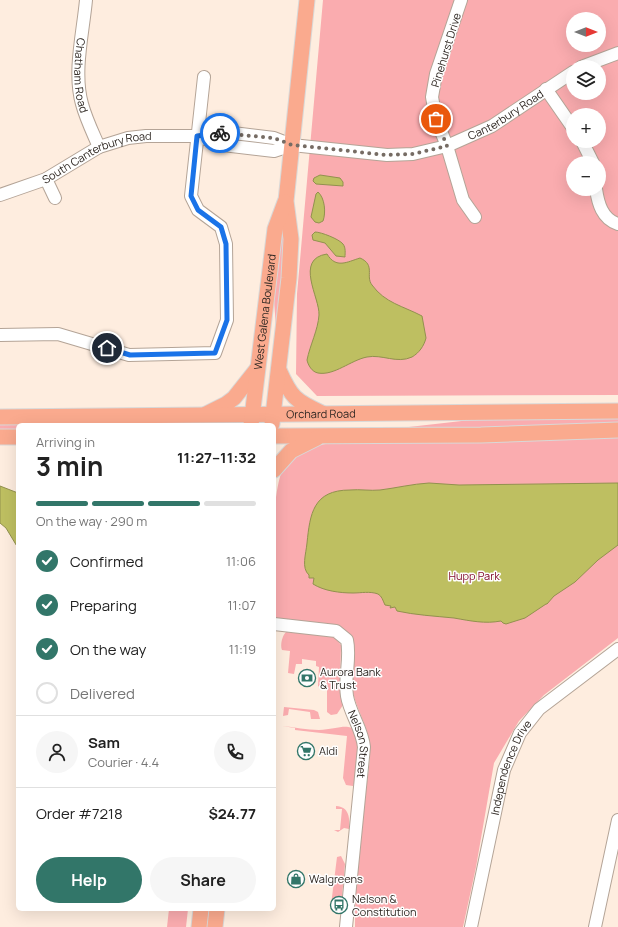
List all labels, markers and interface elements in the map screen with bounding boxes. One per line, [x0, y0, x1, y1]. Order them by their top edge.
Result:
street label: Pinehurst Drive [427, 10, 464, 89]
north arrow [566, 12, 606, 52]
map controls [566, 12, 606, 196]
street label: Chatham Road [71, 37, 92, 115]
button: layers [566, 60, 606, 100]
street label: Canterbury Road [465, 86, 546, 143]
pin [419, 102, 453, 136]
icon: bag [425, 108, 447, 130]
button: + [566, 108, 606, 148]
courier [200, 113, 240, 153]
icon: bike [209, 122, 231, 144]
street label: South Canterbury Road [39, 128, 152, 187]
button: − [566, 156, 606, 196]
street label: West Galena Boulevard [250, 253, 279, 370]
pin [90, 331, 124, 365]
icon: home [96, 337, 118, 359]
street label: Orchard Road [286, 406, 356, 421]
text: Arriving in [36, 433, 95, 451]
text: 11:27–11:32 [177, 447, 256, 468]
text: 3 min [36, 448, 103, 484]
text: On the way · 290 m [36, 512, 147, 530]
icon: check [36, 550, 58, 572]
text: Confirmed [70, 551, 143, 572]
text: 11:06 [226, 552, 256, 570]
park label: Hupp Park [448, 568, 500, 583]
icon: check [36, 594, 58, 616]
text: Preparing [70, 595, 137, 616]
text: 11:07 [228, 596, 256, 614]
icon: check [36, 638, 58, 660]
text: On the way [70, 639, 146, 660]
text: 11:19 [229, 640, 256, 658]
place label: Aurora Bank & Trust [320, 664, 381, 692]
bank icon: Aurora Bank & Trust [297, 668, 317, 688]
text: Delivered [70, 683, 135, 704]
street label: Nelson Street [345, 707, 372, 779]
street label: Independence Drive [487, 716, 535, 816]
button: person [36, 731, 78, 773]
button: phone [214, 731, 256, 773]
text: Sam [88, 732, 120, 753]
supermarket icon: Aldi [296, 741, 316, 761]
place label: Aldi [319, 743, 338, 758]
text: Courier · 4.4 [88, 753, 159, 771]
text: Order #7218 [36, 803, 123, 824]
text: $24.77 [208, 803, 256, 824]
button: Help [36, 857, 142, 903]
button: Share [150, 857, 256, 903]
shop icon: Walgreens [286, 869, 306, 889]
place label: Walgreens [309, 871, 363, 886]
place label: Nelson & Constitution [352, 891, 417, 919]
bus stop icon: Nelson & Constitution [329, 895, 349, 915]

